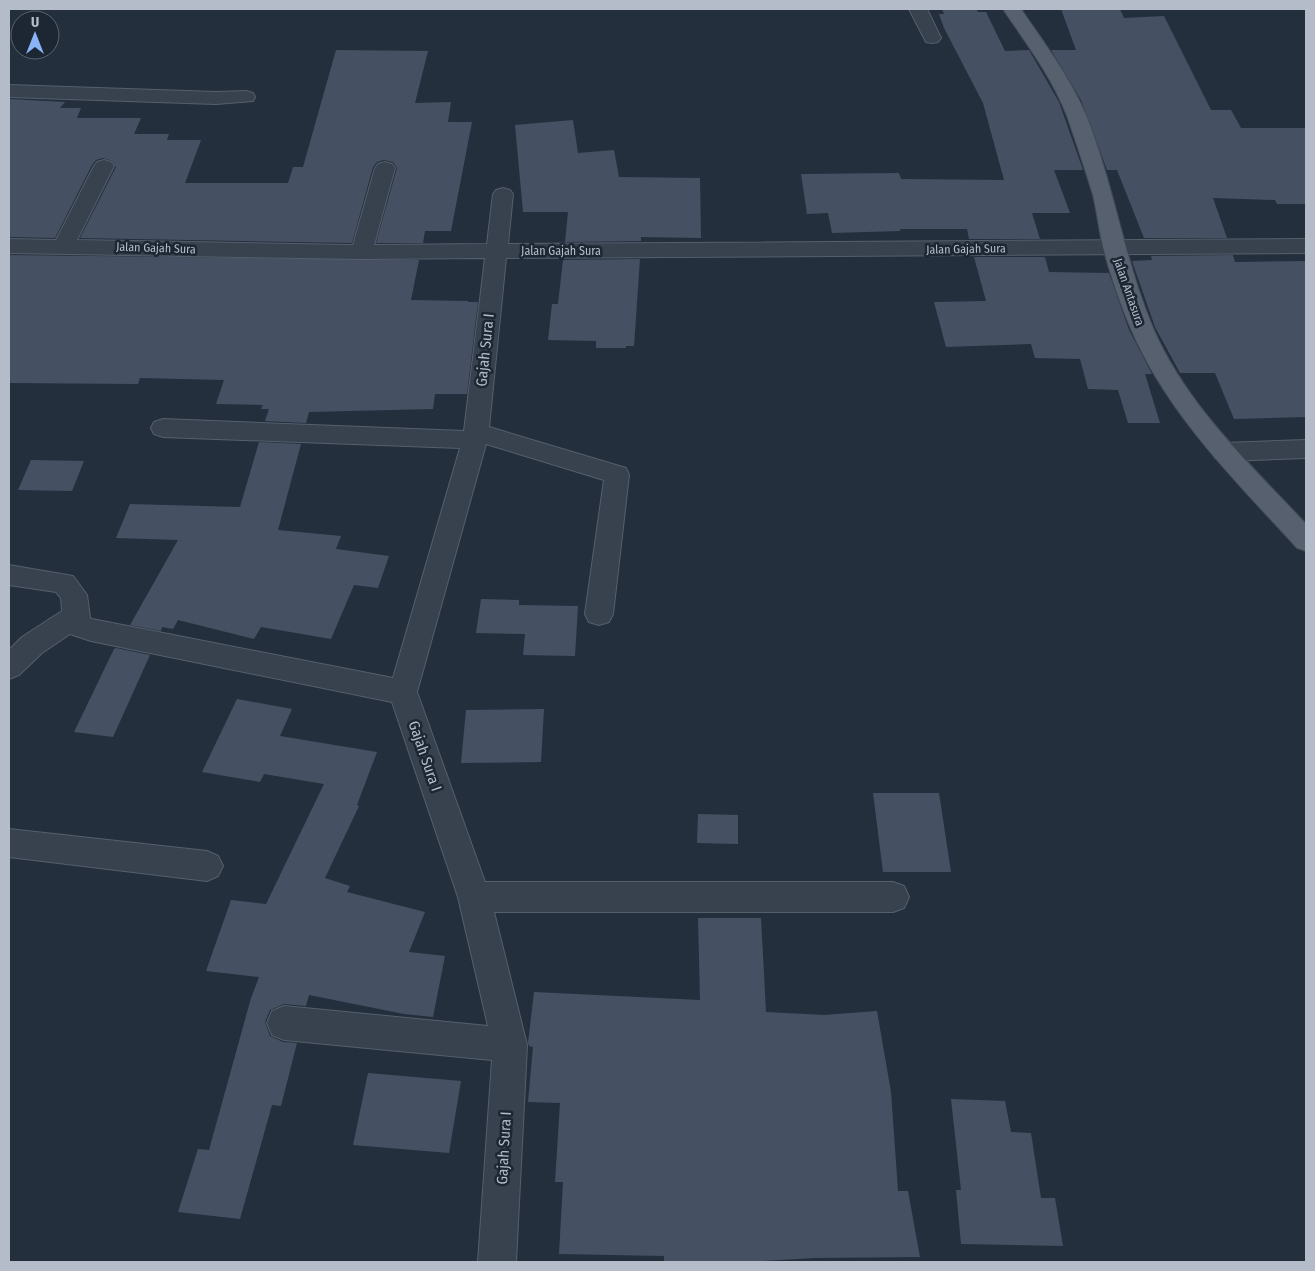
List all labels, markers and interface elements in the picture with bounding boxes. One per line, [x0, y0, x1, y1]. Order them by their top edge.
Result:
north arrow [10, 10, 60, 60]
text: U [31, 14, 39, 31]
street label: Jalan Gajah Sura [116, 240, 196, 256]
street label: Jalan Gajah Sura [926, 241, 1006, 257]
street label: Jalan Gajah Sura [521, 244, 601, 258]
street label: Jalan Antasura [1111, 256, 1147, 328]
street label: Gajah Sura I [472, 313, 498, 387]
street label: Gajah Sura I [405, 718, 445, 794]
street label: Gajah Sura I [493, 1111, 515, 1185]

